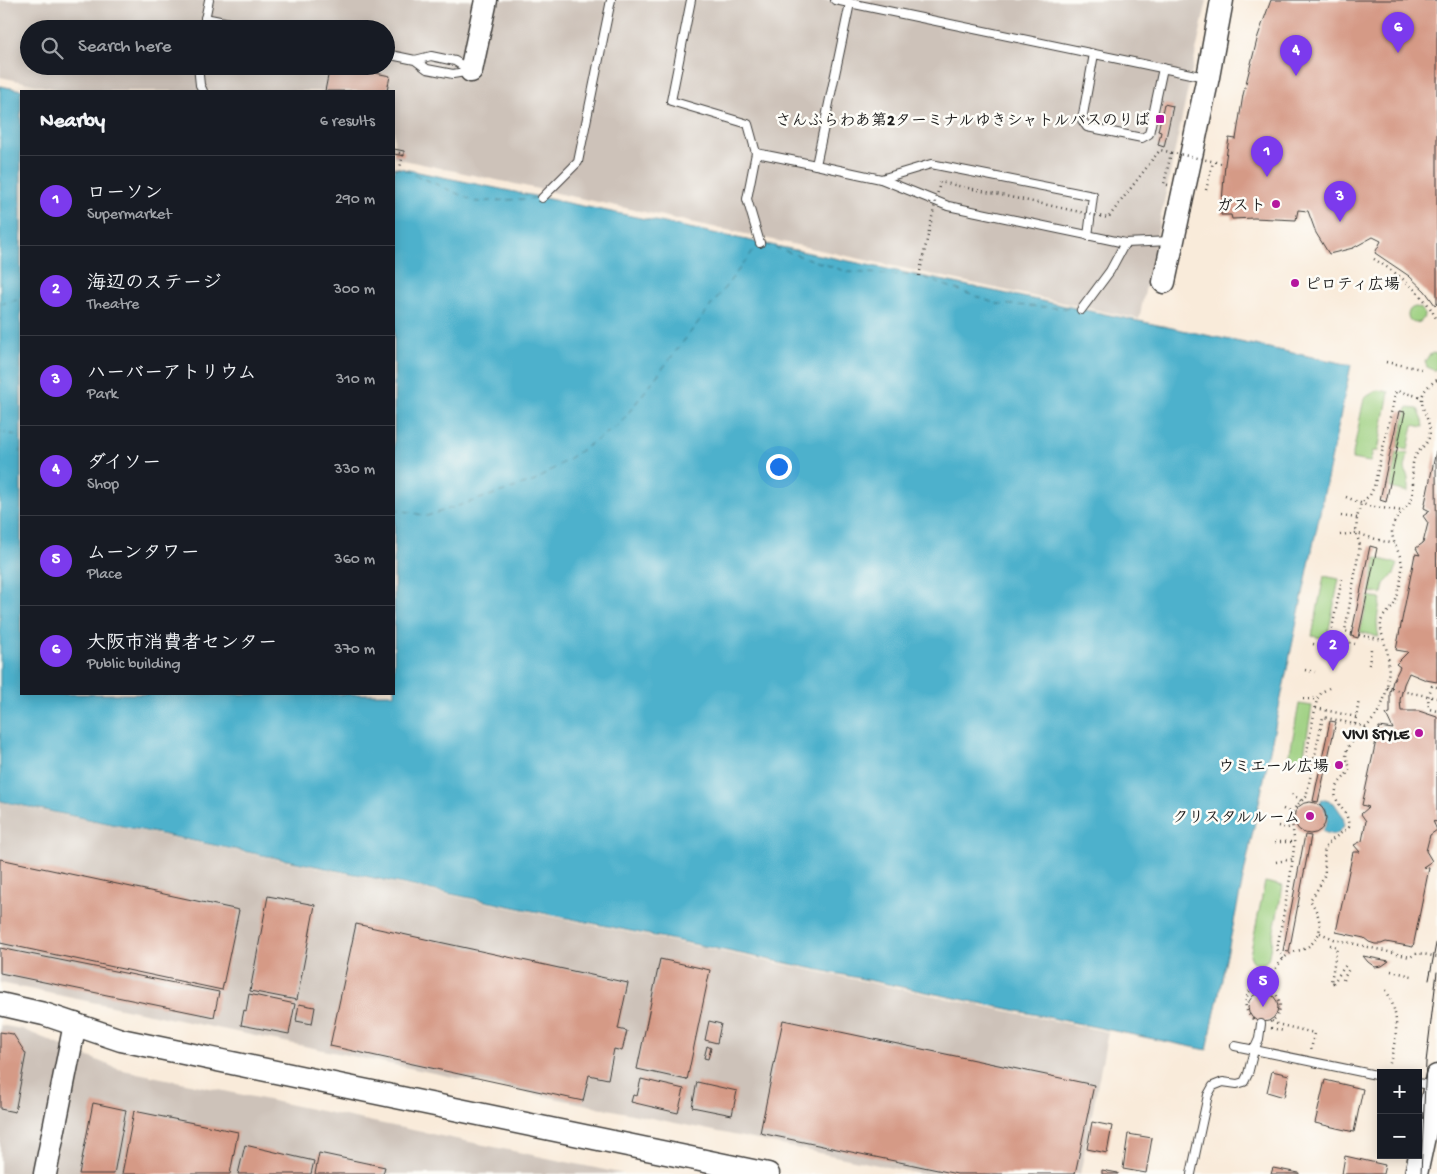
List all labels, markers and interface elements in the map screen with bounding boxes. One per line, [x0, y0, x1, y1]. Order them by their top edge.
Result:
pin: 6 [1382, 12, 1414, 53]
search box [20, 20, 395, 75]
icon: search [38, 34, 66, 62]
pin: 4 [1280, 35, 1312, 76]
text: Search here [78, 36, 172, 59]
text: Nearby [40, 110, 105, 135]
place label: さんふらわあ第2ターミナルゆきシャトルバスのりば [775, 112, 1150, 132]
text: 6 results [320, 113, 375, 132]
marker: さんふらわあ第2ターミナルゆきシャトルバスのりば [1154, 113, 1166, 125]
pin: 1 [1251, 136, 1283, 177]
pin: 3 [1324, 181, 1356, 222]
text: ローソン [87, 183, 163, 206]
text: 1 [53, 191, 59, 210]
text: 290 m [335, 191, 375, 210]
place label: ガスト [1216, 197, 1266, 217]
marker: ガスト [1270, 198, 1282, 210]
text: Supermarket [87, 206, 172, 225]
text: 海辺のステージ [87, 273, 221, 296]
place label: ピロティ広場 [1305, 276, 1400, 296]
marker: ピロティ広場 [1289, 277, 1301, 289]
text: 2 [52, 281, 60, 300]
text: 300 m [333, 281, 375, 300]
text: Theatre [87, 296, 139, 315]
text: ハーバーアトリウム [87, 363, 256, 386]
text: 3 [52, 371, 60, 390]
text: 310 m [336, 371, 375, 390]
text: Park [87, 386, 118, 405]
text: ダイソー [87, 453, 161, 476]
your location [766, 454, 792, 480]
text: 4 [52, 461, 60, 480]
text: 330 m [334, 461, 375, 480]
text: Shop [87, 476, 119, 495]
text: ムーンタワー [87, 543, 199, 566]
text: 5 [52, 551, 60, 570]
text: 360 m [334, 551, 375, 570]
text: Place [87, 566, 122, 585]
pin: 2 [1317, 630, 1349, 671]
text: 大阪市消費者センター [87, 633, 277, 656]
text: 6 [52, 641, 60, 660]
text: 370 m [334, 641, 375, 660]
text: Public building [87, 656, 181, 675]
place label: VIVI STYLE [1342, 727, 1410, 746]
marker: VIVI STYLE [1413, 727, 1425, 739]
place label: ウミエール広場 [1218, 758, 1329, 778]
marker: ウミエール広場 [1333, 759, 1345, 771]
place label: クリスタルルーム [1172, 810, 1300, 829]
marker: クリスタルルーム [1304, 810, 1316, 822]
pin: 5 [1247, 966, 1279, 1007]
map controls [1377, 1069, 1422, 1159]
button: + [1377, 1069, 1422, 1114]
button: − [1377, 1114, 1422, 1159]

